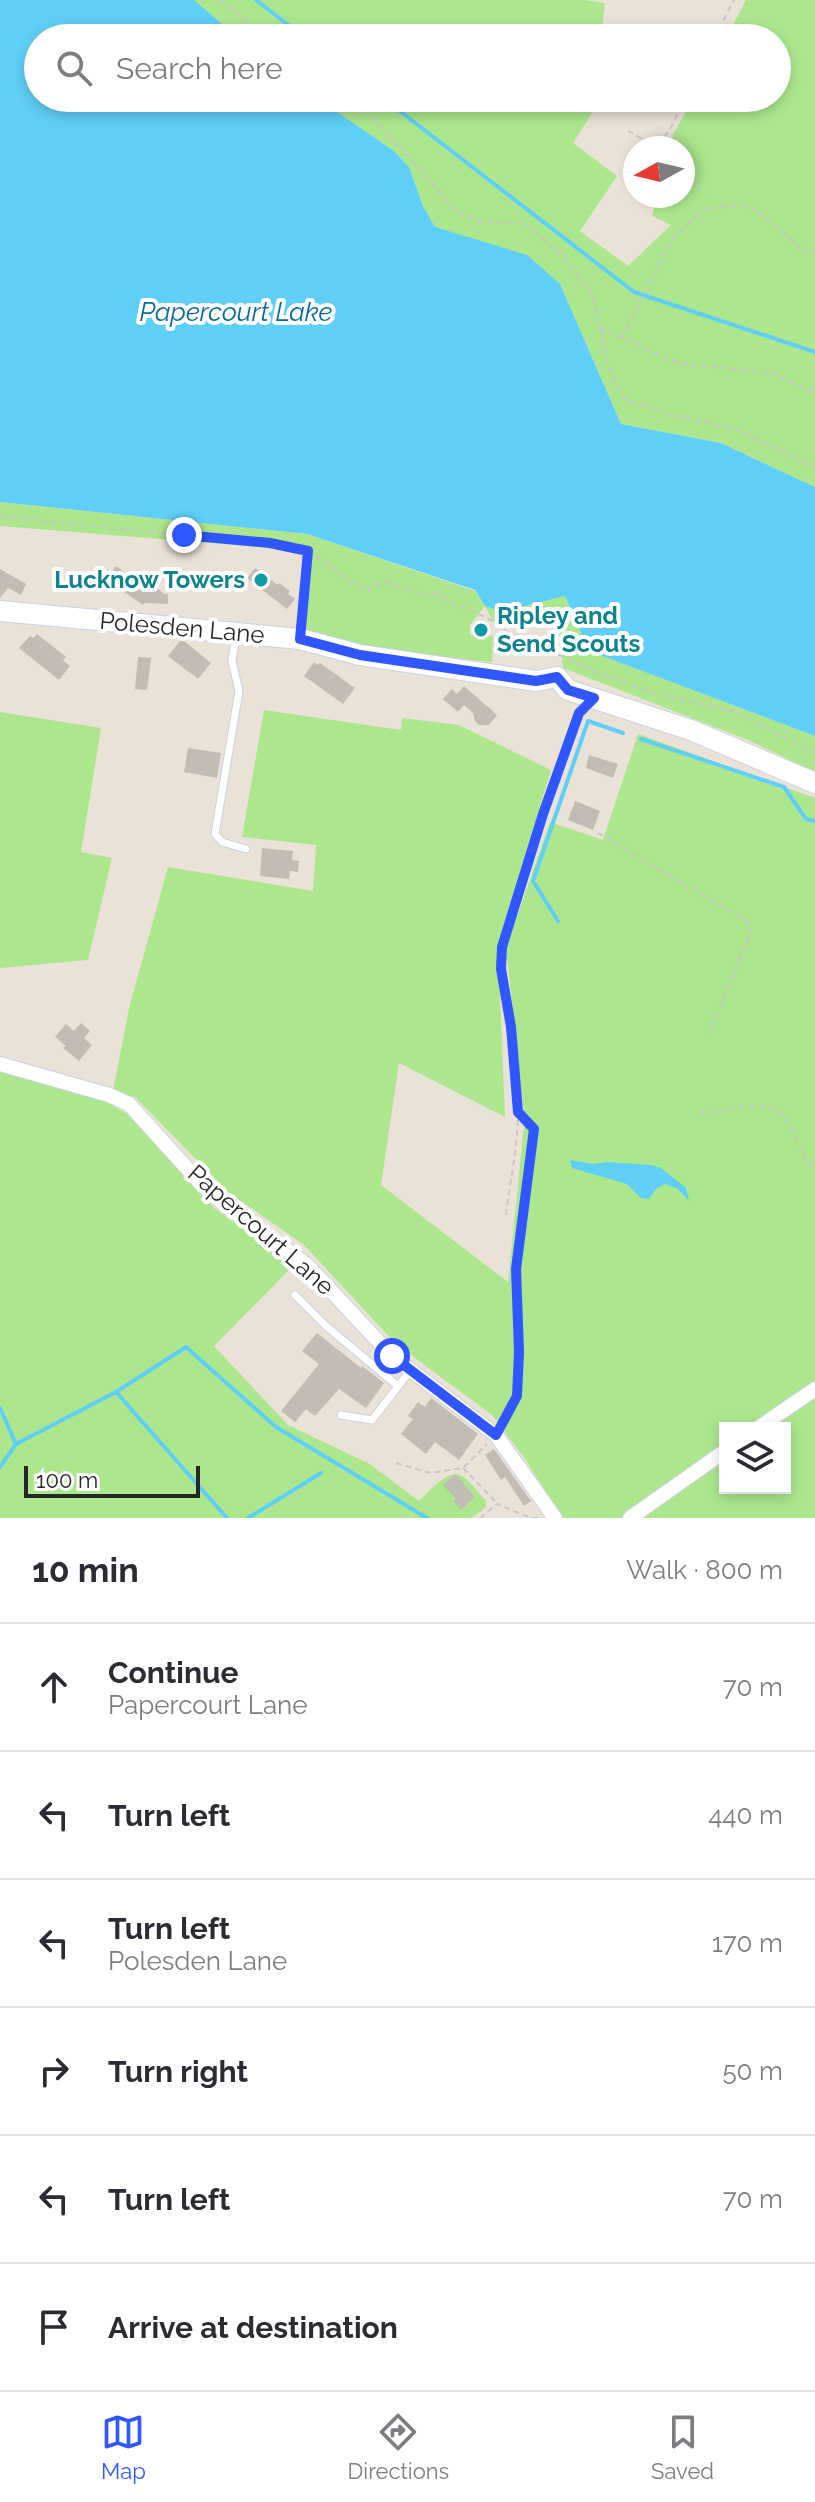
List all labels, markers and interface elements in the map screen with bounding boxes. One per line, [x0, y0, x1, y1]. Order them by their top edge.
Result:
search box [24, 24, 791, 112]
icon: search [52, 46, 96, 90]
text: Search here [116, 51, 283, 86]
north arrow [623, 136, 695, 208]
water label: Papercourt Lake [139, 297, 333, 327]
route end [166, 517, 202, 553]
place label: Lucknow Towers [54, 565, 245, 594]
marker: Lucknow Towers [252, 571, 270, 589]
place label: Ripley and Send Scouts [497, 601, 641, 658]
street label: Polesden Lane [98, 606, 266, 649]
marker: Ripley and Send Scouts [472, 621, 490, 639]
street label: Papercourt Lane [182, 1158, 340, 1301]
route start [374, 1338, 410, 1374]
map controls [719, 1422, 791, 1494]
button: layers [719, 1422, 791, 1494]
scale bar [24, 1462, 200, 1498]
text: 100 m [36, 1467, 98, 1493]
text: 10 min [32, 1550, 139, 1590]
text: Walk · 800 m [626, 1555, 783, 1585]
text: Continue [108, 1655, 239, 1690]
icon: ahead [32, 1665, 76, 1709]
text: 70 m [723, 1672, 783, 1702]
text: Papercourt Lane [108, 1690, 307, 1720]
icon: left [32, 1793, 76, 1837]
text: Turn left [108, 1798, 230, 1833]
text: 440 m [708, 1800, 783, 1830]
text: Turn left [108, 1911, 230, 1946]
icon: left [32, 1921, 76, 1965]
text: 170 m [712, 1928, 783, 1958]
text: Polesden Lane [108, 1946, 287, 1976]
icon: right [32, 2049, 76, 2093]
text: Turn right [108, 2054, 248, 2089]
text: 50 m [722, 2056, 783, 2086]
icon: left [32, 2177, 76, 2221]
text: Turn left [108, 2182, 230, 2217]
text: 70 m [723, 2184, 783, 2214]
icon: arrive [32, 2305, 76, 2349]
text: Arrive at destination [108, 2310, 398, 2345]
tab: Map [101, 2410, 146, 2484]
tab: Directions [348, 2410, 449, 2484]
tab: Saved [651, 2410, 714, 2484]

